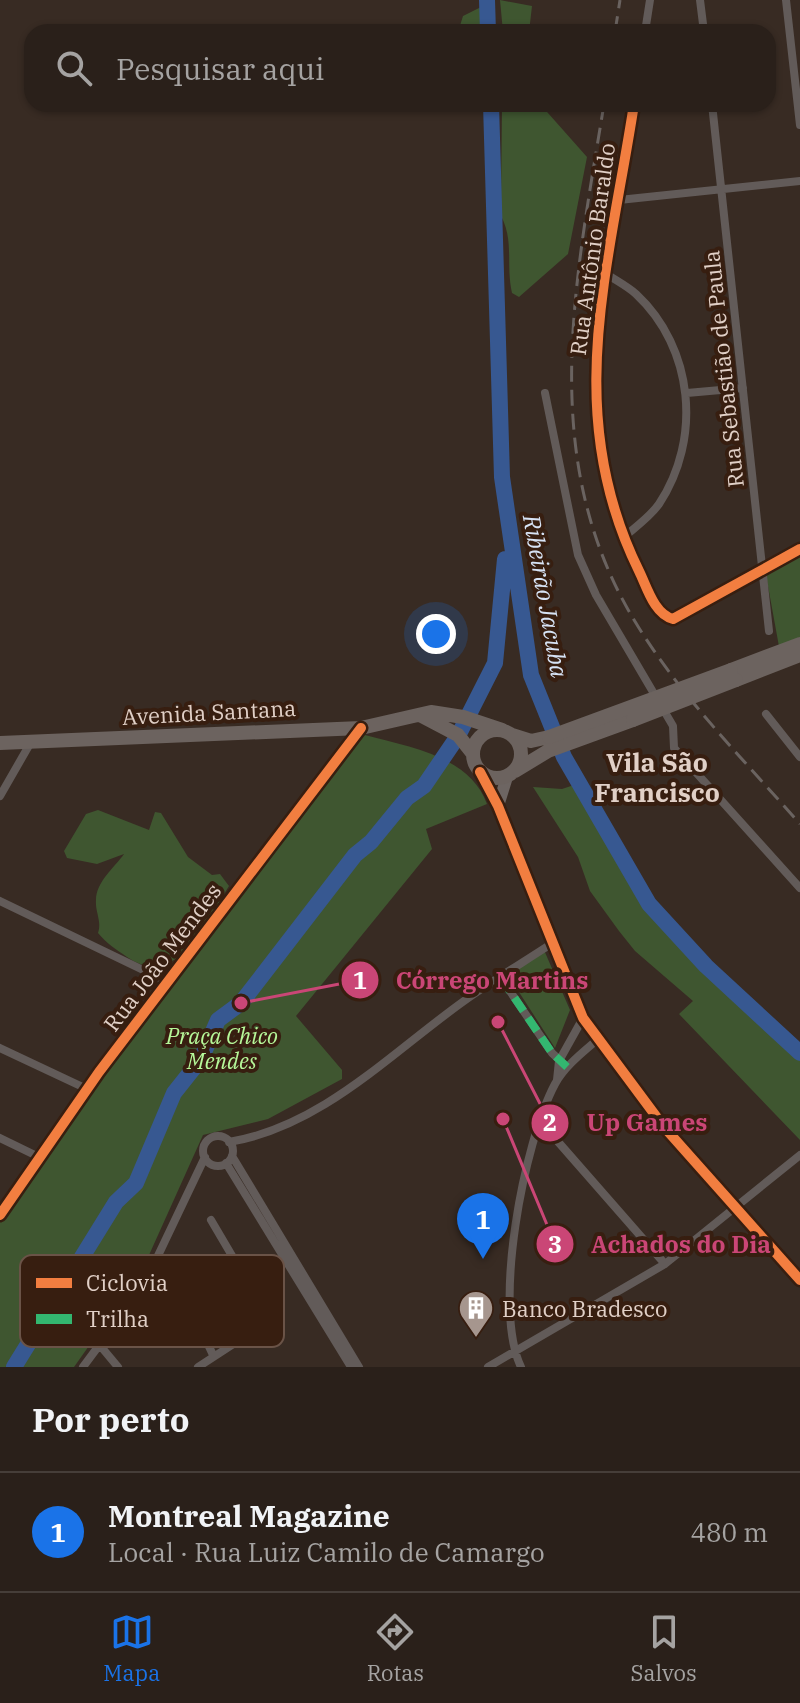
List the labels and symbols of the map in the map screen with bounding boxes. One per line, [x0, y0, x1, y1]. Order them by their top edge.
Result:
street label: Rua Antônio Baraldo [563, 141, 621, 357]
street label: Rua Sebastião de Paula [696, 249, 750, 489]
water label: Ribeirão Jacuba [516, 511, 576, 680]
your location [416, 614, 456, 654]
street label: Avenida Santana [121, 693, 297, 731]
district label: Vila São Francisco [594, 745, 720, 809]
street label: Rua João Mendes [97, 877, 227, 1037]
callout: Córrego Martins [340, 956, 604, 1004]
text: 1 [353, 964, 367, 996]
text: Córrego Martins [396, 964, 588, 996]
park label: Praça Chico Mendes [165, 1021, 278, 1075]
callout: Up Games [530, 1099, 723, 1147]
text: 2 [543, 1106, 557, 1138]
text: Up Games [587, 1106, 707, 1138]
pin: 1 [457, 1193, 509, 1259]
callout: Achados do Dia [535, 1220, 787, 1268]
text: 3 [548, 1228, 562, 1260]
text: Achados do Dia [591, 1228, 771, 1260]
legend [20, 1255, 284, 1347]
text: Ciclovia [86, 1268, 168, 1297]
building icon: Banco Bradesco [457, 1289, 495, 1339]
place label: Banco Bradesco [502, 1294, 667, 1323]
text: Trilha [86, 1304, 149, 1333]

